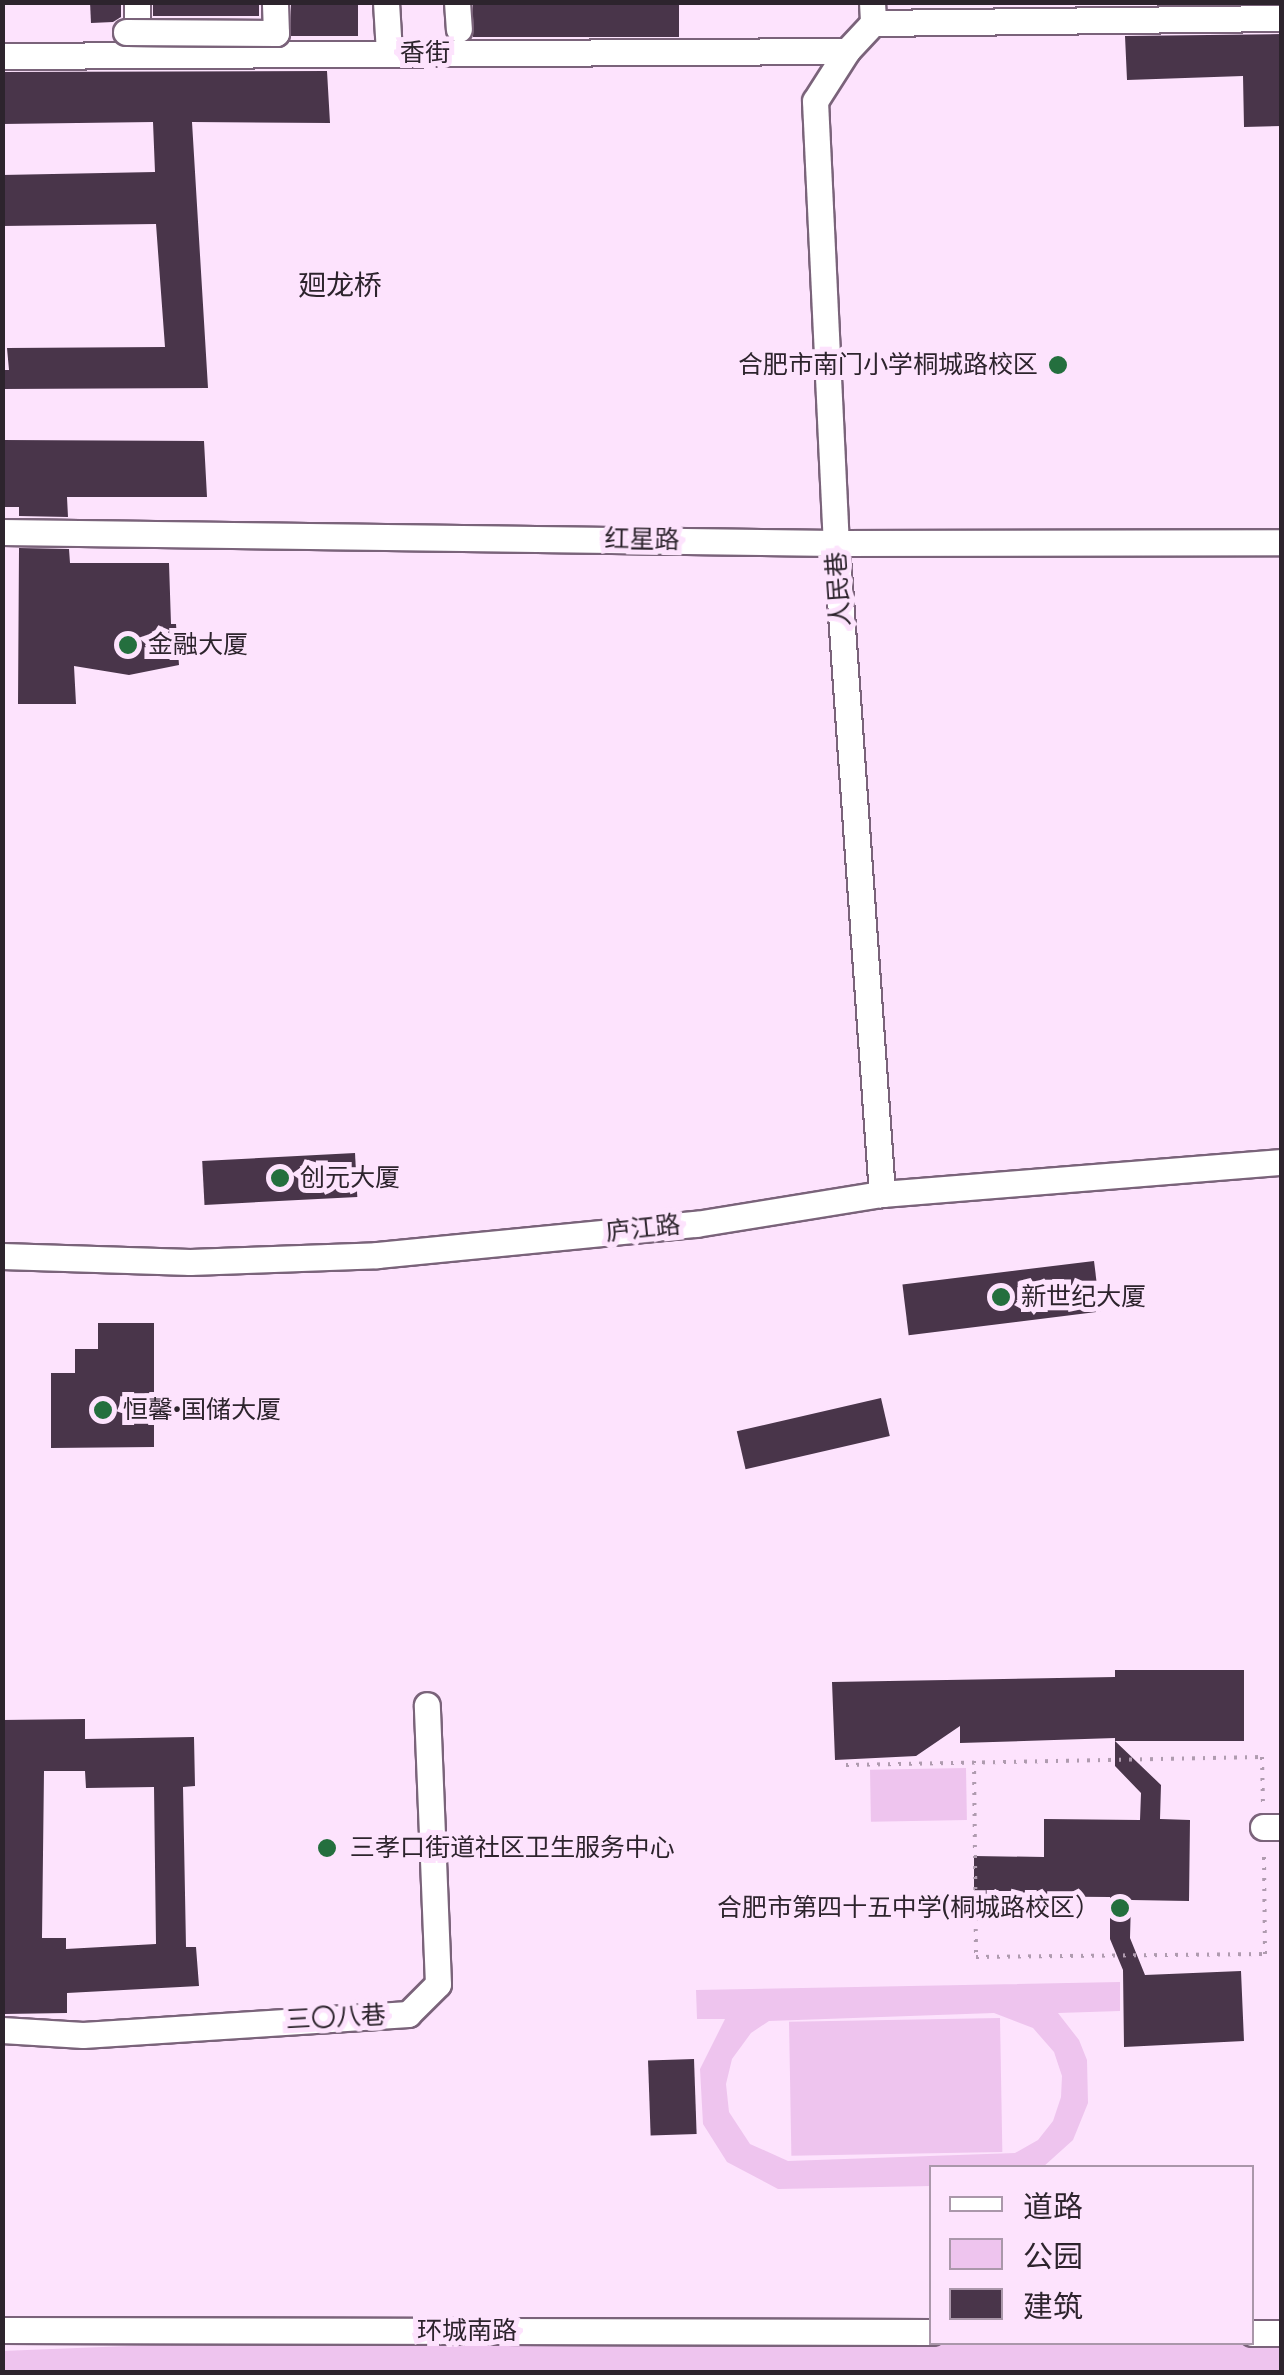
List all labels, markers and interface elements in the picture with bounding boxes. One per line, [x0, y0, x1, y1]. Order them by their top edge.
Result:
street label: 香街 [400, 38, 450, 68]
district label: 廻龙桥 [298, 269, 382, 303]
place label: 合肥市南门小学桐城路校区 [738, 350, 1038, 380]
marker: 合肥市南门小学桐城路校区 [1047, 354, 1069, 376]
street label: 红星路 [604, 524, 680, 556]
street label: 人民巷 [821, 551, 857, 627]
place label: 金融大厦 [148, 630, 248, 660]
marker: 金融大厦 [117, 634, 139, 656]
place label: 创元大厦 [300, 1163, 400, 1193]
marker: 创元大厦 [269, 1167, 291, 1189]
street label: 庐江路 [604, 1210, 682, 1248]
place label: 新世纪大厦 [1021, 1282, 1146, 1312]
marker: 新世纪大厦 [990, 1286, 1012, 1308]
place label: 恒馨•国储大厦 [123, 1395, 281, 1425]
marker: 恒馨•国储大厦 [92, 1399, 114, 1421]
place label: 三孝口街道社区卫生服务中心 [350, 1833, 675, 1863]
marker: 三孝口街道社区卫生服务中心 [314, 1835, 340, 1861]
place label: 合肥市第四十五中学(桐城路校区） [717, 1893, 1100, 1923]
marker: 合肥市第四十五中学(桐城路校区） [1109, 1897, 1131, 1919]
street label: 三〇八巷 [285, 2000, 387, 2036]
legend [929, 2165, 1254, 2345]
text: 道路 [1023, 2189, 1083, 2225]
text: 公园 [1023, 2239, 1083, 2275]
text: 建筑 [1023, 2289, 1083, 2325]
street label: 环城南路 [417, 2316, 517, 2346]

